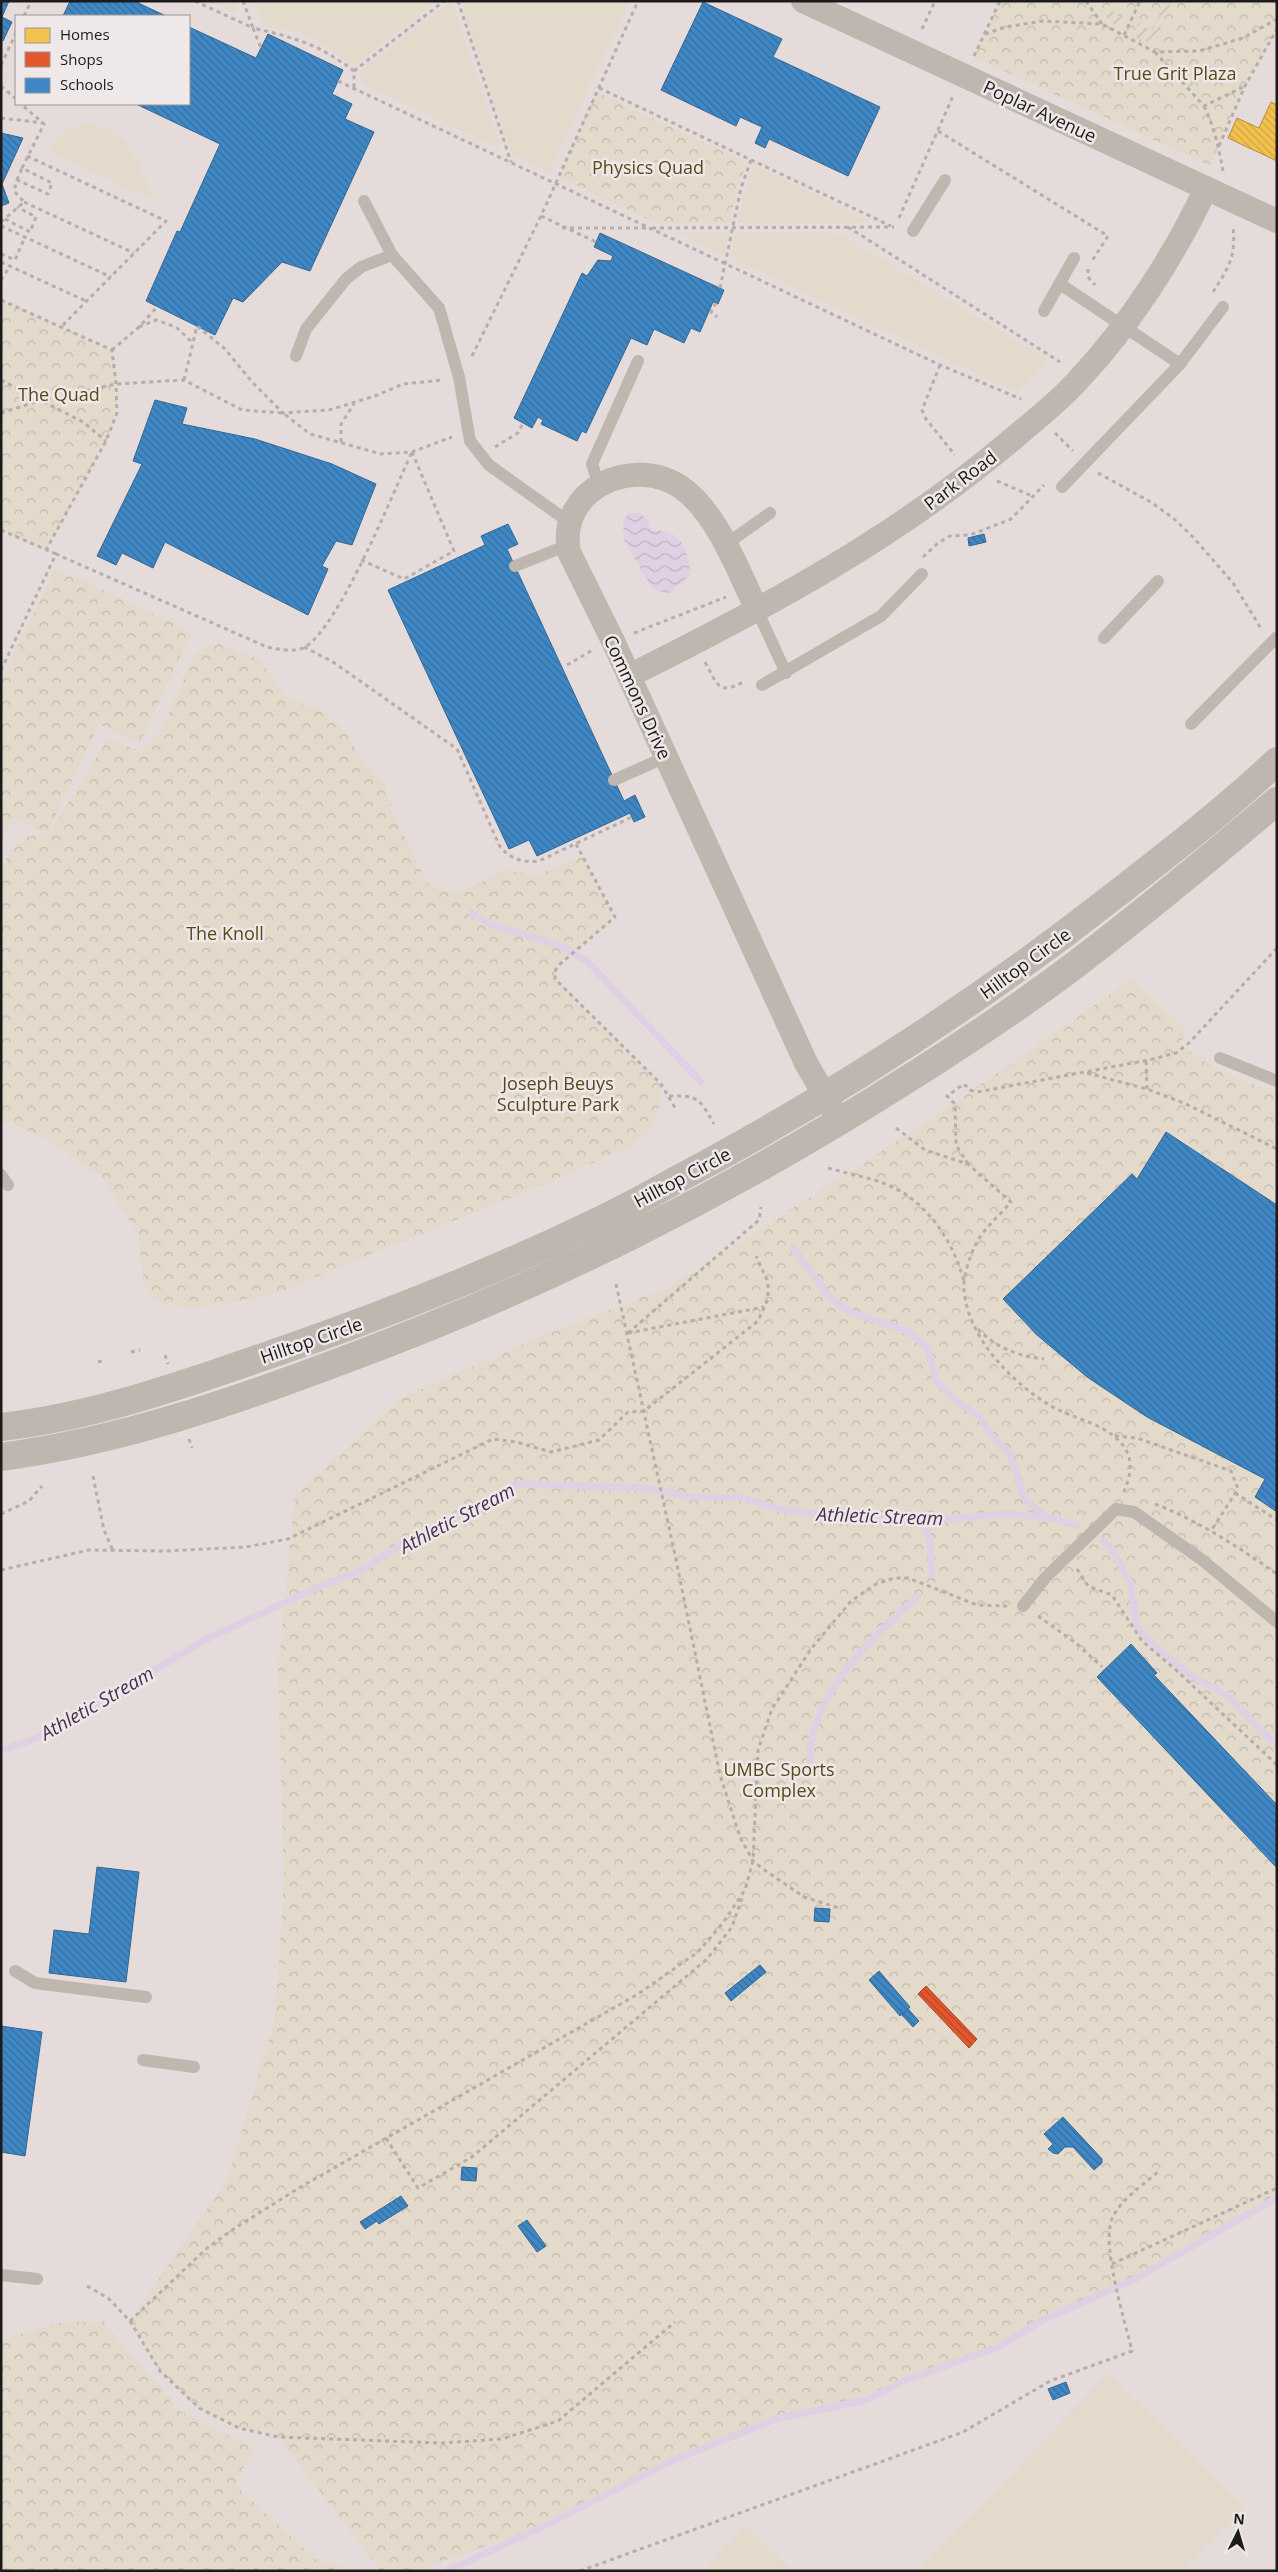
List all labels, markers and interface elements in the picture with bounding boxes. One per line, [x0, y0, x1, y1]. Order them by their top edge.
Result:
legend [15, 15, 190, 105]
text: Homes [60, 24, 110, 44]
text: Shops [60, 49, 103, 69]
park label: True Grit Plaza [1114, 61, 1237, 85]
text: Schools [60, 74, 114, 94]
street label: Poplar Avenue [980, 74, 1100, 148]
park label: Physics Quad [592, 155, 704, 179]
park label: The Quad [18, 382, 100, 406]
street label: Park Road [919, 445, 1001, 515]
street label: Commons Drive [599, 631, 677, 763]
park label: The Knoll [186, 921, 264, 945]
street label: Hilltop Circle [975, 922, 1075, 1004]
park label: Joseph Beuys Sculpture Park [497, 1071, 620, 1116]
street label: Hilltop Circle [629, 1141, 735, 1213]
street label: Hilltop Circle [257, 1311, 365, 1369]
water label: Athletic Stream [393, 1477, 519, 1560]
water label: Athletic Stream [814, 1501, 944, 1531]
water label: Athletic Stream [34, 1660, 158, 1747]
park label: UMBC Sports Complex [723, 1757, 835, 1802]
north arrow [1213, 2507, 1263, 2557]
text: N [1233, 2509, 1246, 2529]

